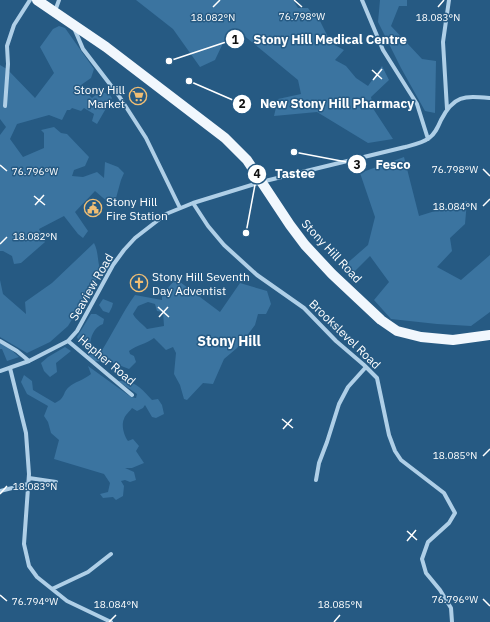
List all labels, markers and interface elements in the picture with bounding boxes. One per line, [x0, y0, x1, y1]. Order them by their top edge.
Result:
text: 76.798°W [279, 10, 325, 23]
text: 18.082°N [191, 11, 235, 24]
text: 18.083°N [416, 11, 460, 24]
callout: Stony Hill Medical Centre [225, 27, 415, 52]
text: Stony Hill Medical Centre [253, 31, 407, 48]
text: 1 [231, 32, 239, 47]
place label: Stony Hill Market [74, 82, 125, 111]
supermarket icon: Stony Hill Market [128, 86, 148, 106]
callout: New Stony Hill Pharmacy [232, 91, 422, 116]
text: New Stony Hill Pharmacy [260, 95, 414, 112]
text: 2 [238, 96, 246, 111]
callout: Fesco [347, 152, 418, 177]
text: Fesco [375, 156, 411, 173]
text: 3 [353, 157, 361, 172]
callout: Tastee [247, 161, 323, 186]
text: 76.798°W [432, 163, 478, 176]
text: 76.796°W [12, 165, 58, 178]
text: Tastee [275, 165, 315, 182]
text: 4 [253, 166, 261, 181]
place label: Stony Hill Fire Station [106, 194, 168, 223]
public building icon: Stony Hill Fire Station [83, 198, 103, 218]
text: 18.084°N [433, 200, 477, 213]
street label: Stony Hill Road [299, 216, 365, 286]
text: 18.082°N [13, 230, 57, 243]
street label: Seaview Road [66, 251, 116, 323]
place label: Stony Hill Seventh Day Adventist [152, 269, 250, 298]
church icon: Stony Hill Seventh Day Adventist [129, 273, 149, 293]
street label: Brookslevel Road [306, 296, 384, 372]
street label: Hepher Road [75, 332, 139, 388]
district label: Stony Hill [197, 332, 261, 350]
text: 18.085°N [433, 449, 477, 462]
text: 18.083°N [13, 480, 57, 493]
text: 76.796°W [432, 593, 478, 606]
text: 76.794°W [12, 595, 58, 608]
text: 18.084°N [94, 598, 138, 611]
text: 18.085°N [318, 598, 362, 611]

